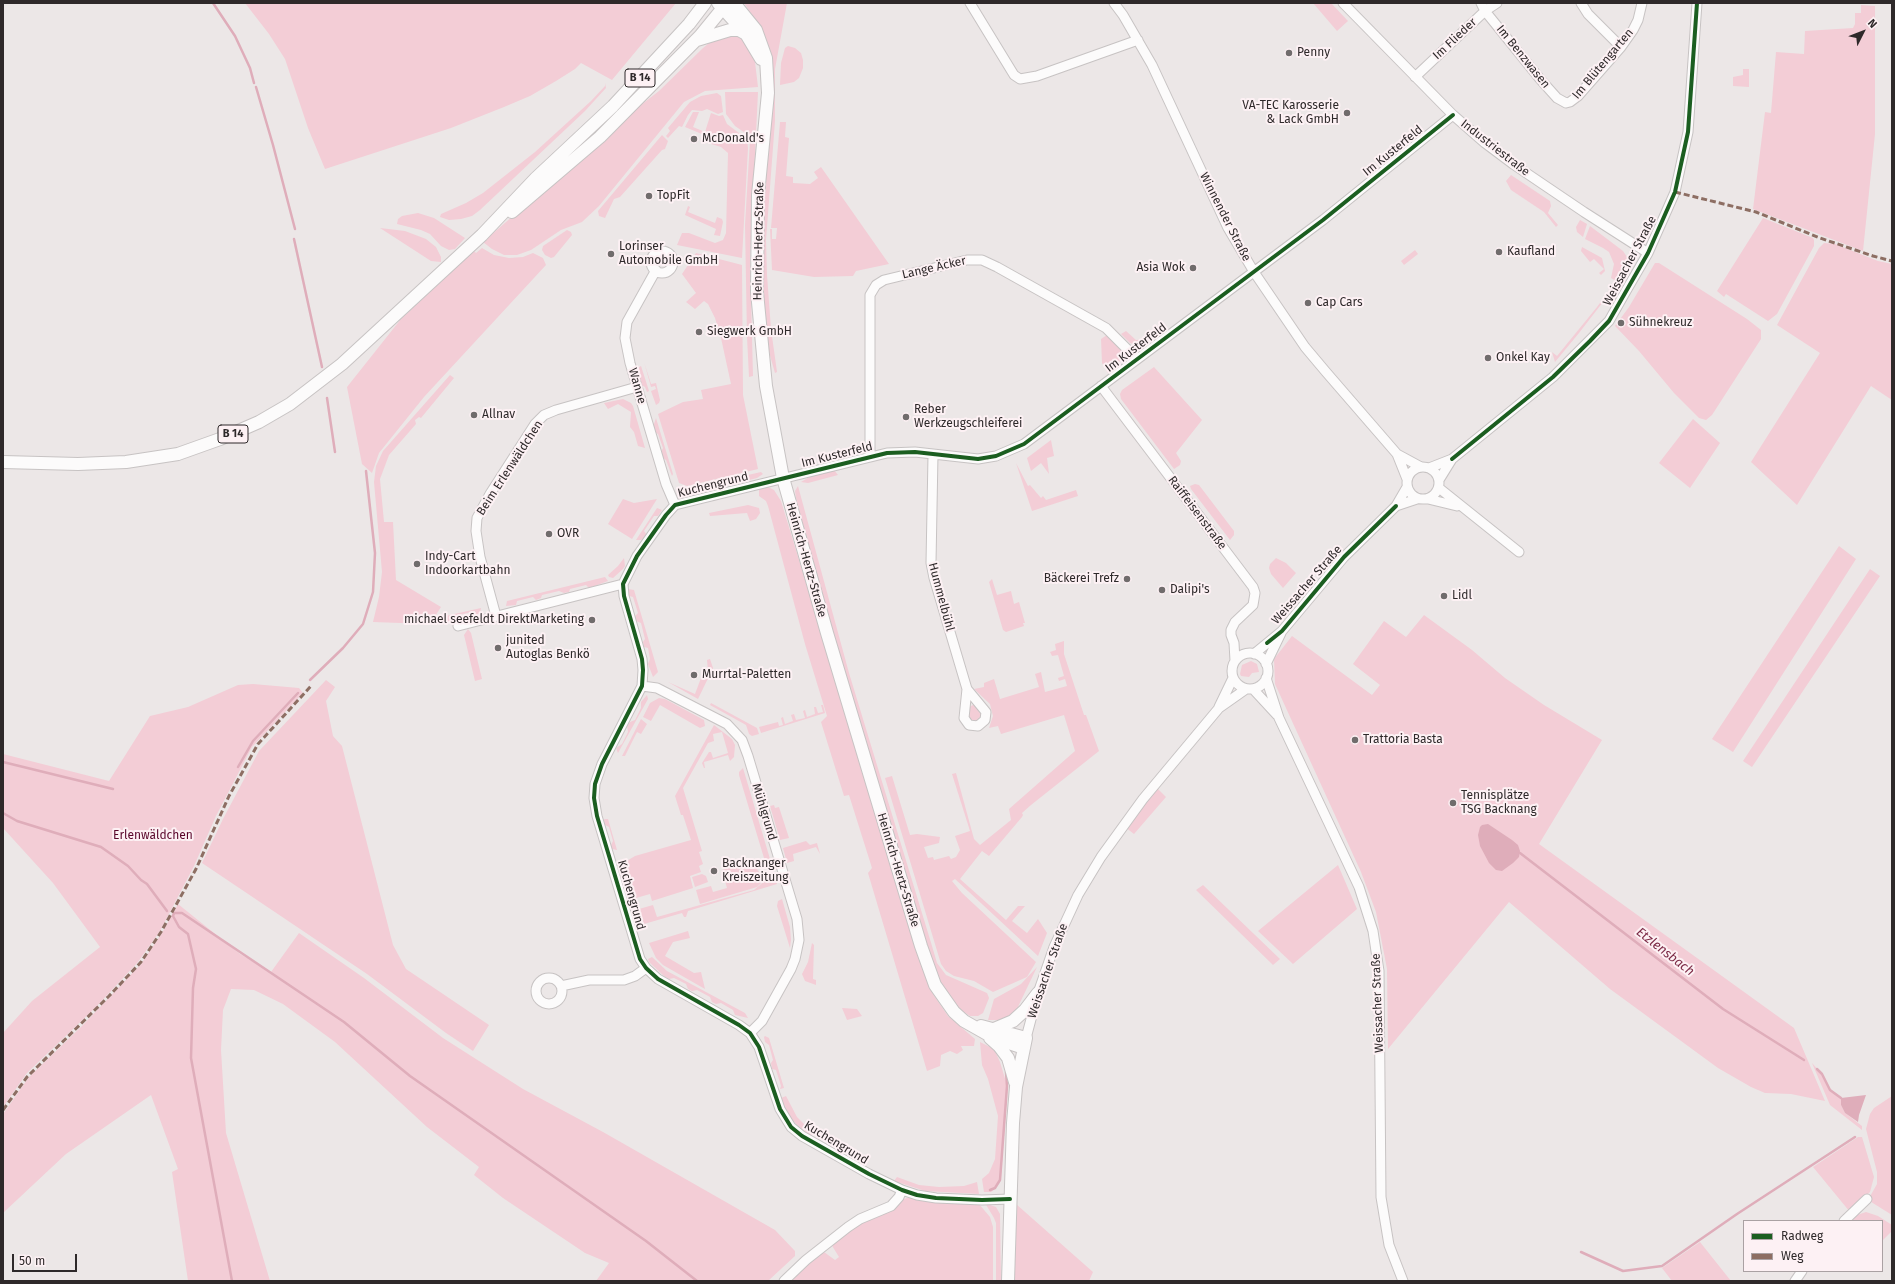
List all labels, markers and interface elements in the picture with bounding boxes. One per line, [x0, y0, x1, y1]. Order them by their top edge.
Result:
north arrow [1843, 12, 1883, 52]
street label: Im Flieder [1430, 15, 1480, 63]
text: N [1865, 17, 1880, 31]
street label: Im Benzwasen [1493, 22, 1553, 92]
street label: Im Blütengarten [1569, 26, 1637, 102]
place label: Penny [1297, 46, 1330, 60]
marker: Penny [1284, 48, 1294, 58]
road number: B 14 [625, 69, 655, 87]
place label: VA-TEC Karosserie & Lack GmbH [1242, 99, 1339, 127]
marker: VA-TEC Karosserie & Lack GmbH [1342, 108, 1352, 118]
street label: Industriestraße [1458, 117, 1532, 179]
street label: Im Kusterfeld [1360, 122, 1426, 180]
place label: McDonald's [702, 132, 764, 146]
marker: McDonald's [689, 134, 699, 144]
street label: Winnender Straße [1196, 170, 1254, 264]
street label: Heinrich-Hertz-Straße [751, 181, 767, 301]
place label: TopFit [657, 189, 690, 203]
marker: TopFit [644, 191, 654, 201]
street label: Weissacher Straße [1600, 214, 1660, 308]
place label: Lorinser Automobile GmbH [619, 240, 718, 268]
place label: Kaufland [1507, 245, 1555, 259]
marker: Kaufland [1494, 247, 1504, 257]
marker: Lorinser Automobile GmbH [606, 249, 616, 259]
street label: Lange Äcker [901, 254, 967, 282]
place label: Asia Wok [1136, 261, 1185, 275]
marker: Asia Wok [1188, 263, 1198, 273]
place label: Cap Cars [1316, 296, 1363, 310]
marker: Cap Cars [1303, 298, 1313, 308]
place label: Sühnekreuz [1629, 316, 1692, 330]
marker: Sühnekreuz [1616, 318, 1626, 328]
street label: Im Kusterfeld [1103, 320, 1169, 376]
place label: Siegwerk GmbH [707, 325, 792, 339]
marker: Siegwerk GmbH [694, 327, 704, 337]
place label: Onkel Kay [1496, 351, 1550, 365]
marker: Onkel Kay [1483, 353, 1493, 363]
street label: Wanne [625, 366, 649, 406]
place label: Reber Werkzeugschleiferei [914, 403, 1022, 431]
place label: Allnav [482, 408, 515, 422]
marker: Allnav [469, 410, 479, 420]
marker: Reber Werkzeugschleiferei [901, 412, 911, 422]
street label: Beim Erlenwäldchen [474, 418, 546, 518]
road number: B 14 [218, 425, 248, 443]
street label: Im Kusterfeld [800, 439, 874, 471]
street label: Kuchengrund [676, 469, 750, 501]
street label: Raiffeisenstraße [1165, 473, 1229, 553]
street label: Heinrich-Hertz-Straße [783, 501, 829, 619]
place label: OVR [557, 527, 579, 541]
marker: OVR [544, 529, 554, 539]
street label: Weissacher Straße [1269, 543, 1345, 627]
place label: Indy-Cart Indoorkartbahn [425, 550, 510, 578]
marker: Indy-Cart Indoorkartbahn [412, 559, 422, 569]
street label: Hummelbühl [925, 561, 957, 633]
place label: Bäckerei Trefz [1044, 572, 1119, 586]
marker: Bäckerei Trefz [1122, 574, 1132, 584]
place label: Dalipi's [1170, 583, 1210, 597]
marker: Dalipi's [1157, 585, 1167, 595]
place label: Lidl [1452, 589, 1472, 603]
marker: Lidl [1439, 591, 1449, 601]
place label: michael seefeldt DirektMarketing [404, 613, 584, 627]
marker: michael seefeldt DirektMarketing [587, 615, 597, 625]
place label: junited Autoglas Benkö [506, 634, 590, 662]
marker: junited Autoglas Benkö [493, 643, 503, 653]
place label: Murrtal-Paletten [702, 668, 791, 682]
marker: Murrtal-Paletten [689, 670, 699, 680]
place label: Trattoria Basta [1363, 733, 1443, 747]
marker: Trattoria Basta [1350, 735, 1360, 745]
street label: Mühlgrund [748, 782, 780, 842]
place label: Tennisplätze TSG Backnang [1461, 789, 1537, 817]
marker: Tennisplätze TSG Backnang [1448, 798, 1458, 808]
street label: Heinrich-Hertz-Straße [874, 811, 922, 929]
park label: Erlenwäldchen [113, 829, 193, 843]
place label: Backnanger Kreiszeitung [722, 857, 789, 885]
street label: Kuchengrund [614, 858, 648, 932]
marker: Backnanger Kreiszeitung [709, 866, 719, 876]
street label: Weissacher Straße [1025, 922, 1071, 1020]
water label: Etzlensbach [1633, 924, 1697, 980]
street label: Weissacher Straße [1369, 953, 1387, 1053]
street label: Kuchengrund [801, 1118, 871, 1168]
legend [1743, 1220, 1883, 1272]
text: Radweg [1781, 1229, 1823, 1243]
scale bar [14, 1246, 79, 1272]
text: Weg [1781, 1249, 1804, 1263]
text: 50 m [19, 1254, 45, 1268]

